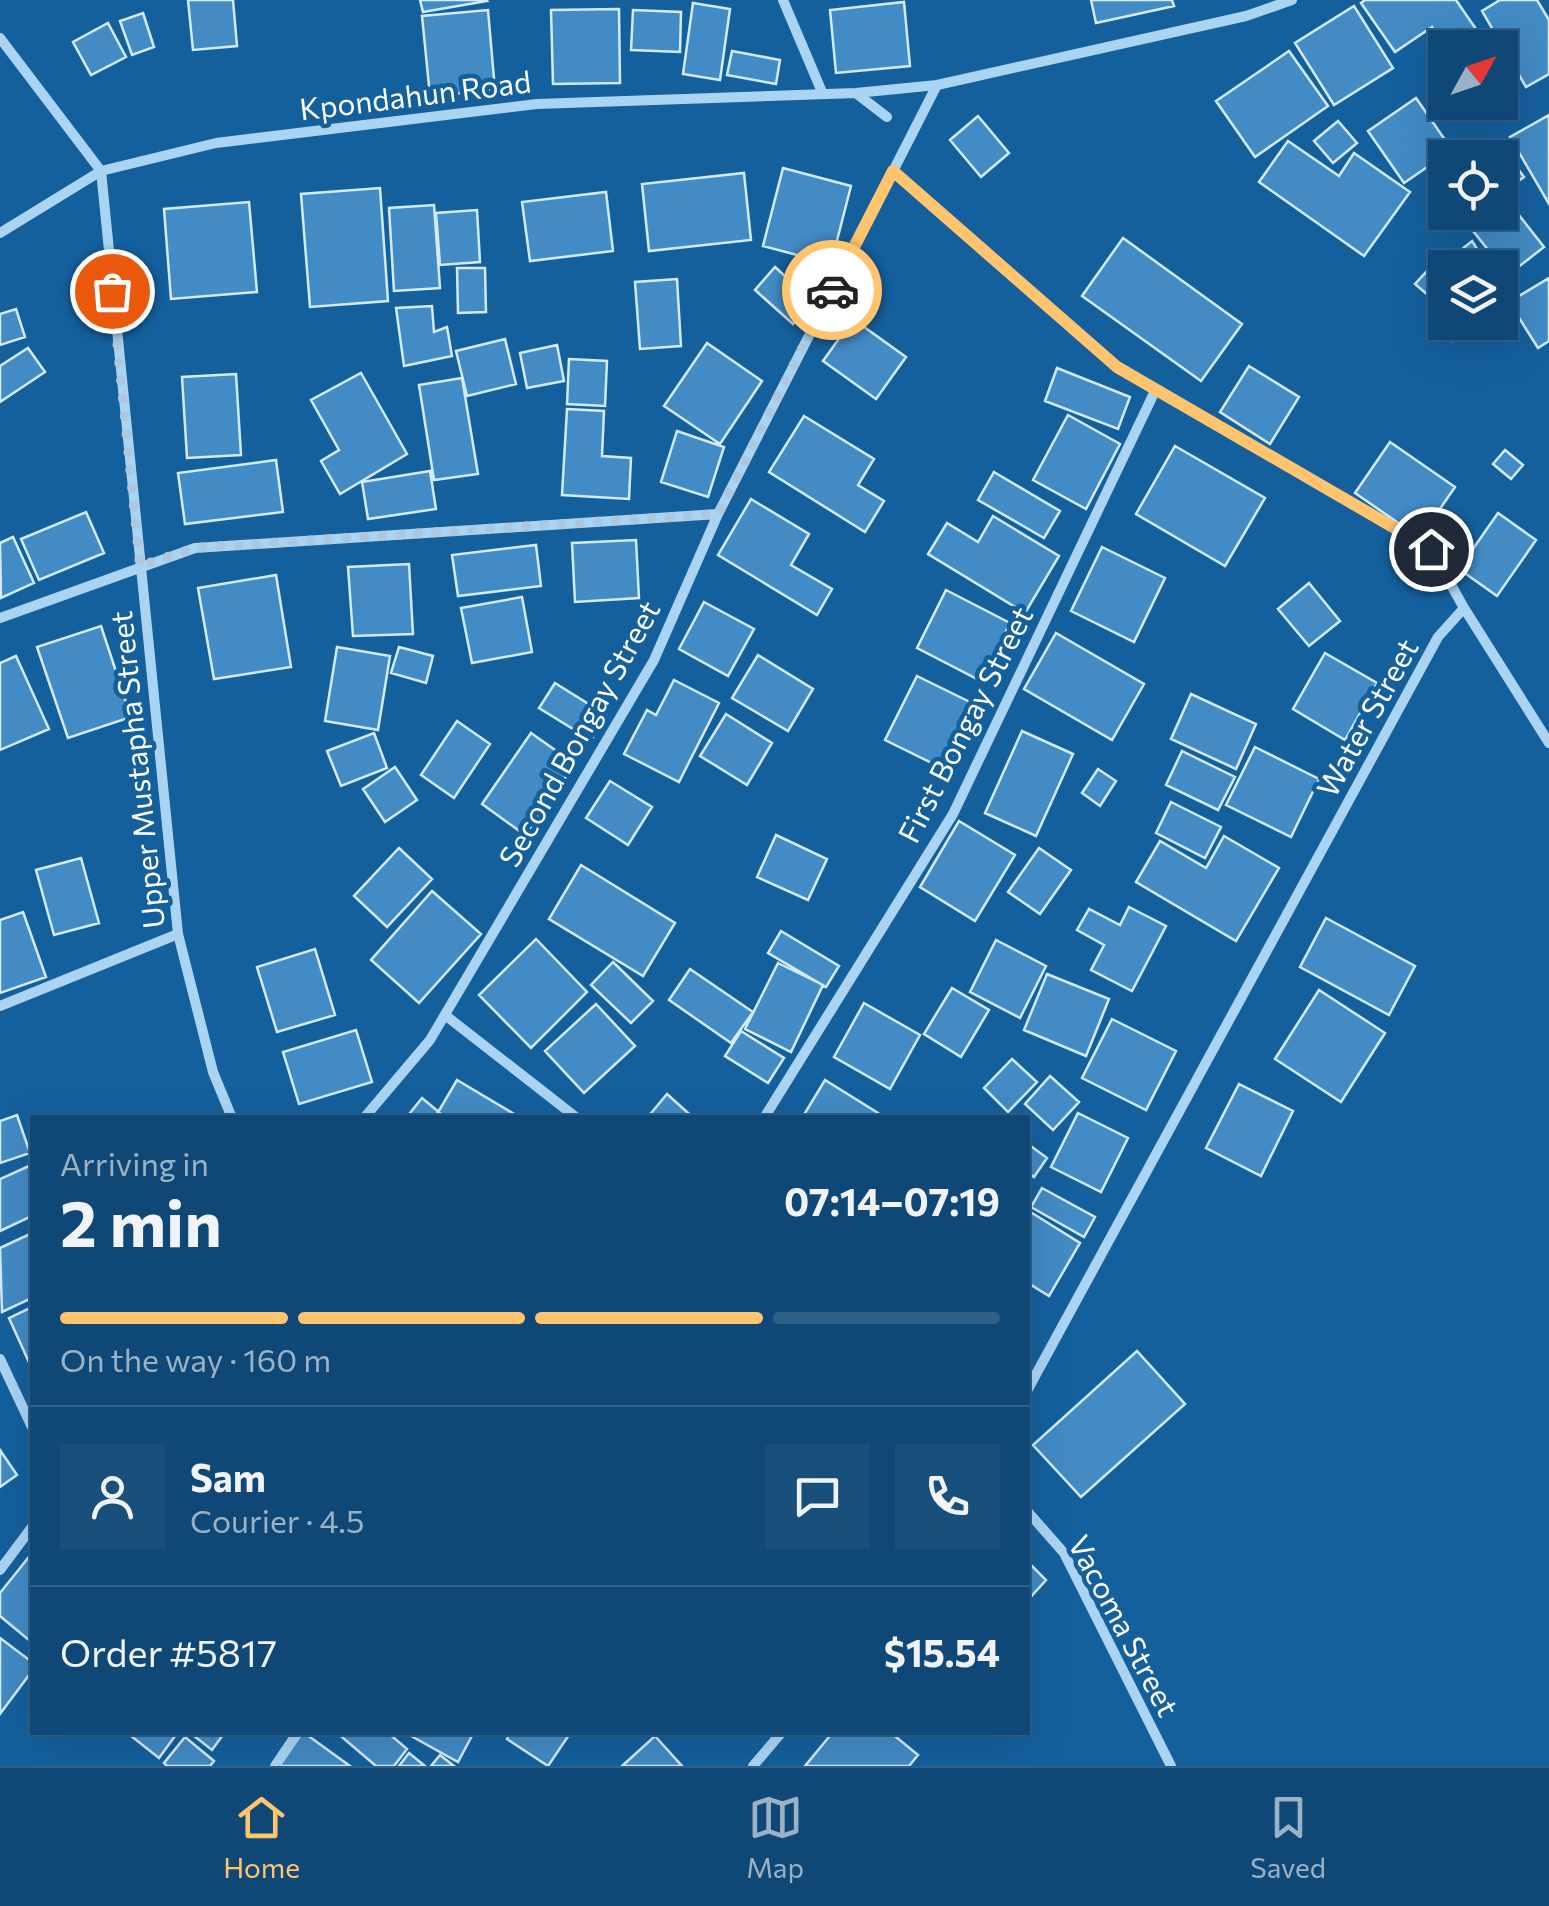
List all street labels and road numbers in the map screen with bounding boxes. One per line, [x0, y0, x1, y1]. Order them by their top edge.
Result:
street label: Kpondahun Road [297, 61, 533, 127]
street label: Second Bongay Street [489, 594, 667, 872]
street label: First Bongay Street [889, 600, 1039, 848]
street label: Upper Mustapha Street [101, 609, 171, 931]
street label: Water Street [1307, 631, 1425, 803]
street label: Vacoma Street [1062, 1528, 1188, 1722]

